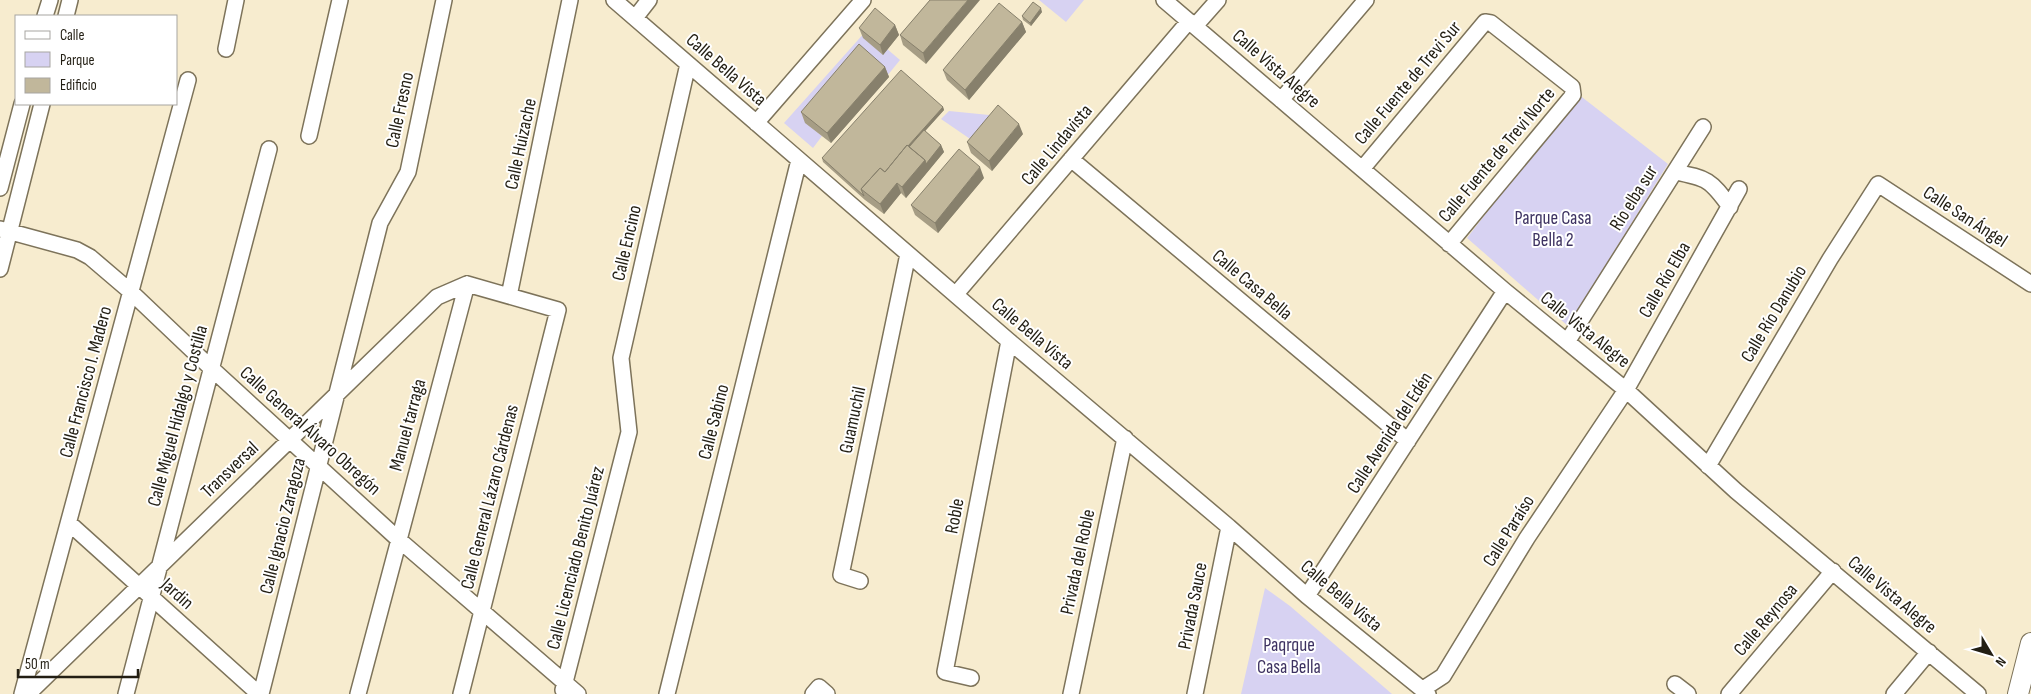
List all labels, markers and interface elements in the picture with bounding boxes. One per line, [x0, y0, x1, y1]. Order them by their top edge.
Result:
legend [15, 15, 178, 105]
street label: Calle Fuente de Trevi Sur [1350, 16, 1467, 149]
street label: Calle Vista Alegre [1227, 25, 1325, 113]
text: Calle [60, 26, 84, 45]
street label: Calle Bella Vista [681, 29, 771, 111]
text: Parque [60, 51, 95, 70]
street label: Calle Fresno [381, 70, 419, 150]
text: Edificio [60, 76, 97, 95]
street label: Calle Fuente de Trevi Norte [1434, 83, 1560, 227]
street label: Calle Huizache [500, 96, 542, 192]
street label: Calle Lindavista [1017, 100, 1097, 190]
street label: Rio elba sur [1605, 161, 1663, 235]
street label: Calle San Ángel [1919, 181, 2011, 253]
street label: Calle Encino [607, 203, 647, 283]
park label: Parque Casa Bella 2 [1514, 207, 1592, 252]
street label: Calle Río Elba [1634, 238, 1696, 322]
street label: Calle Casa Bella [1207, 245, 1297, 325]
street label: Calle Río Danubio [1736, 261, 1812, 367]
street label: Calle Vista Alegre [1535, 287, 1635, 373]
street label: Calle Bella Vista [987, 293, 1077, 375]
street label: Calle Francisco I. Madero [55, 304, 117, 460]
street label: Calle Miguel Hidalgo y Costilla [143, 323, 213, 509]
street label: Calle General Álvaro Obregón [235, 362, 385, 500]
street label: Calle Avenida del Edén [1342, 368, 1438, 498]
street label: Manuel tarraga [385, 376, 431, 474]
street label: Calle Sabino [694, 382, 734, 462]
street label: Guamuchil [835, 384, 871, 456]
street label: Calle General Lázaro Cárdenas [456, 402, 524, 592]
street label: Transversal [196, 437, 264, 503]
street label: Calle Ignacio Zaragoza [255, 455, 311, 597]
street label: Calle Licenciado Benito Juárez [542, 464, 610, 652]
street label: Calle Paraíso [1478, 491, 1540, 571]
street label: Roble [940, 496, 970, 536]
street label: Privada del Roble [1056, 507, 1100, 617]
street label: Calle Vista Alegre [1843, 551, 1941, 639]
street label: Calle Bella Vista [1296, 555, 1386, 637]
street label: Privada Sauce [1173, 561, 1213, 651]
street label: Jardin [155, 573, 198, 615]
street label: Calle Reynosa [1729, 579, 1803, 661]
north arrow [1966, 629, 2016, 679]
park label: Paqrque Casa Bella [1257, 634, 1321, 679]
scale bar [18, 646, 138, 678]
text: N [1992, 654, 2010, 670]
text: 50 m [25, 655, 50, 674]

